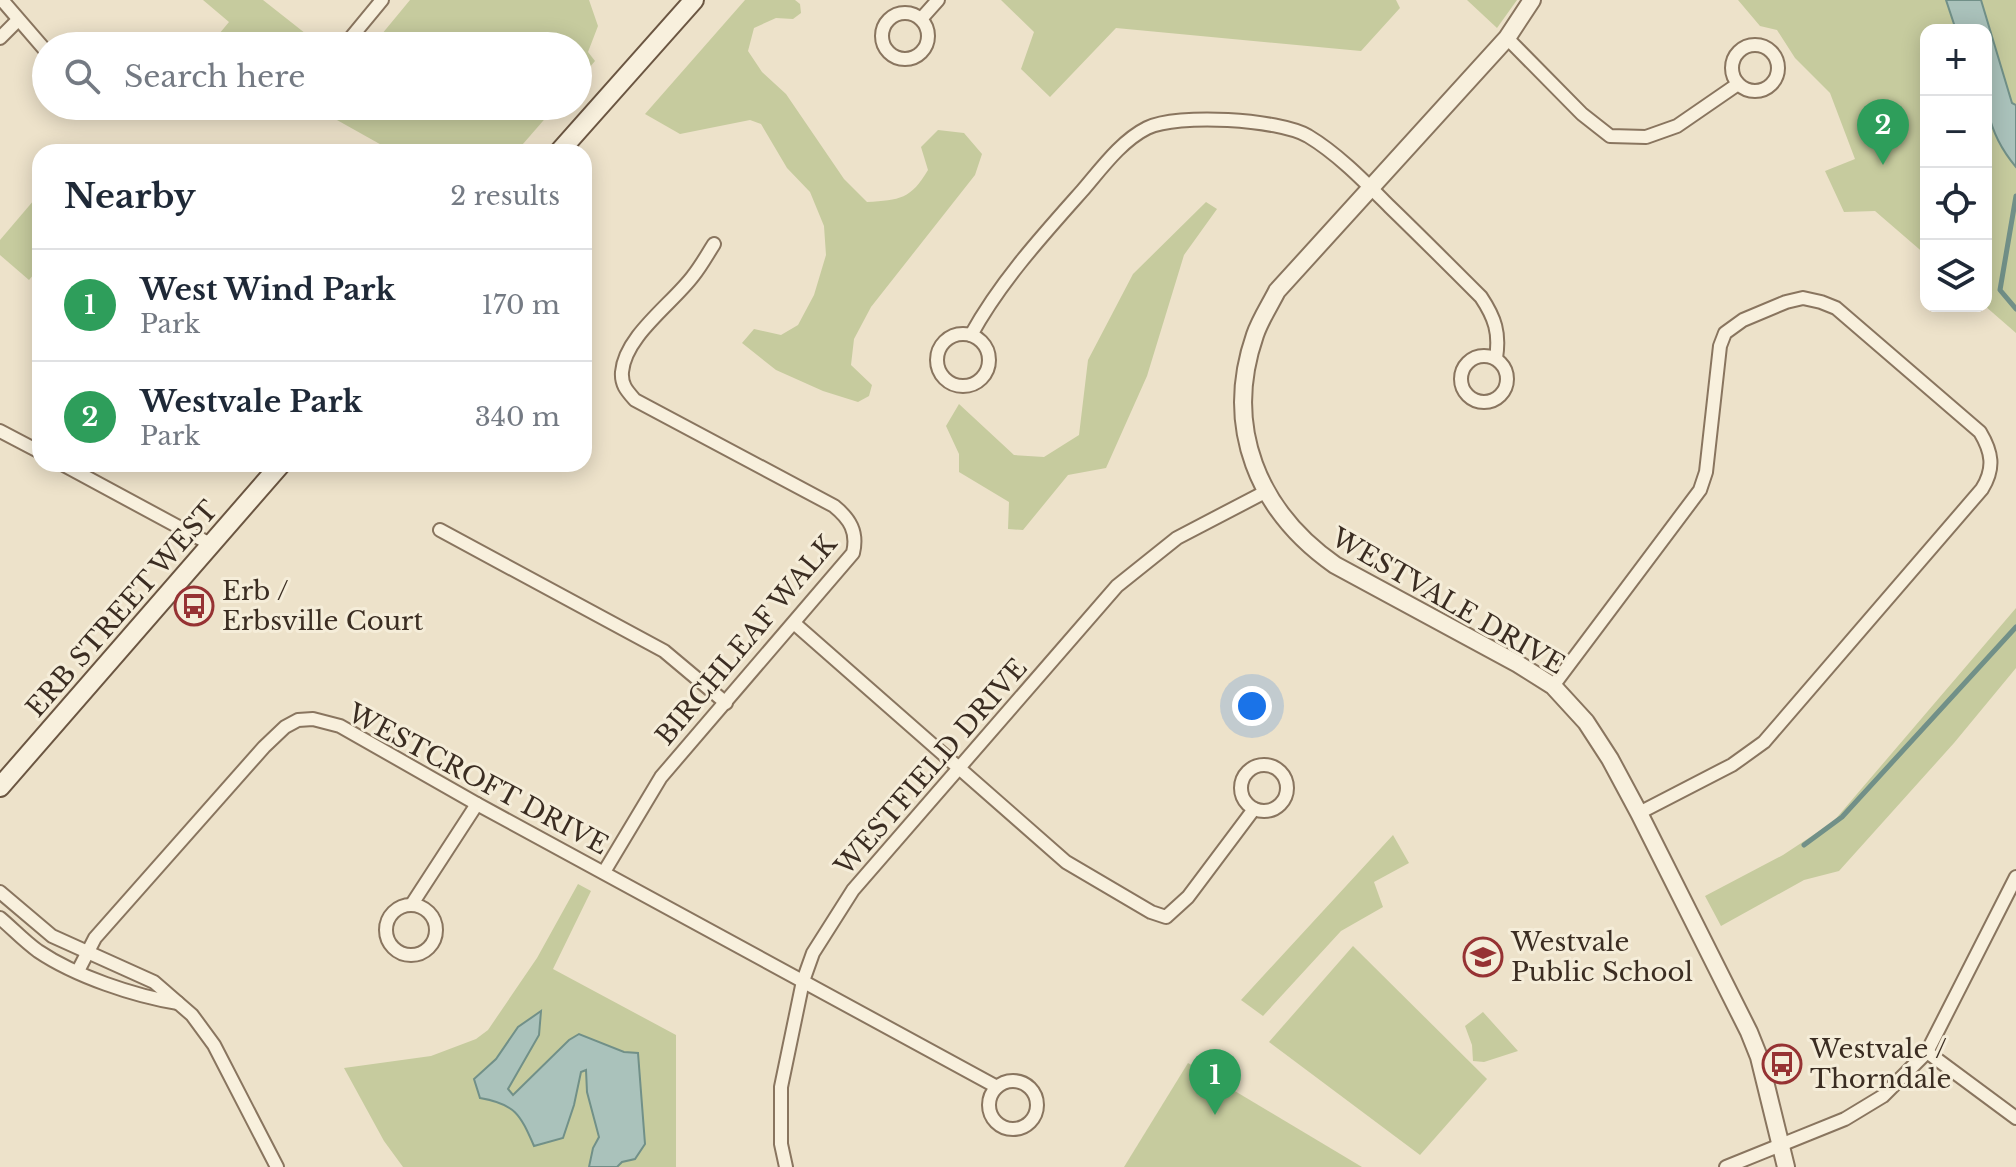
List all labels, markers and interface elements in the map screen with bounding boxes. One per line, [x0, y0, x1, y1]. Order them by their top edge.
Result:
map controls [1920, 24, 1992, 312]
button: + [1920, 24, 1992, 96]
search box [32, 32, 592, 120]
icon: search [60, 54, 104, 98]
text: Search here [124, 58, 305, 95]
button: − [1920, 96, 1992, 168]
pin: 2 [1857, 99, 1909, 165]
button: locate [1920, 168, 1992, 240]
text: Nearby [64, 175, 196, 217]
text: 2 results [450, 180, 560, 212]
button: layers [1920, 240, 1992, 312]
text: West Wind Park [140, 271, 395, 308]
text: 1 [84, 289, 96, 321]
text: 170 m [481, 289, 560, 321]
text: Park [140, 308, 200, 340]
text: Westvale Park [140, 383, 363, 420]
text: 2 [82, 401, 98, 433]
text: 340 m [475, 401, 560, 433]
text: Park [140, 420, 200, 452]
street label: ERB STREET WEST [19, 494, 225, 724]
street label: WESTVALE DRIVE [1325, 521, 1570, 681]
street label: BIRCHLEAF WALK [649, 528, 844, 752]
place label: Erb / Erbsville Court [222, 575, 423, 637]
bus stop icon: Erb / Erbsville Court [173, 585, 215, 627]
street label: WESTFIELD DRIVE [828, 652, 1034, 883]
your location [1232, 686, 1272, 726]
street label: WESTCROFT DRIVE [342, 696, 614, 861]
place label: Westvale Public School [1510, 926, 1693, 988]
school or university icon: Westvale Public School [1462, 936, 1504, 978]
place label: Westvale / Thorndale [1809, 1033, 1951, 1095]
bus stop icon: Westvale / Thorndale [1761, 1043, 1803, 1085]
pin: 1 [1189, 1049, 1241, 1115]

